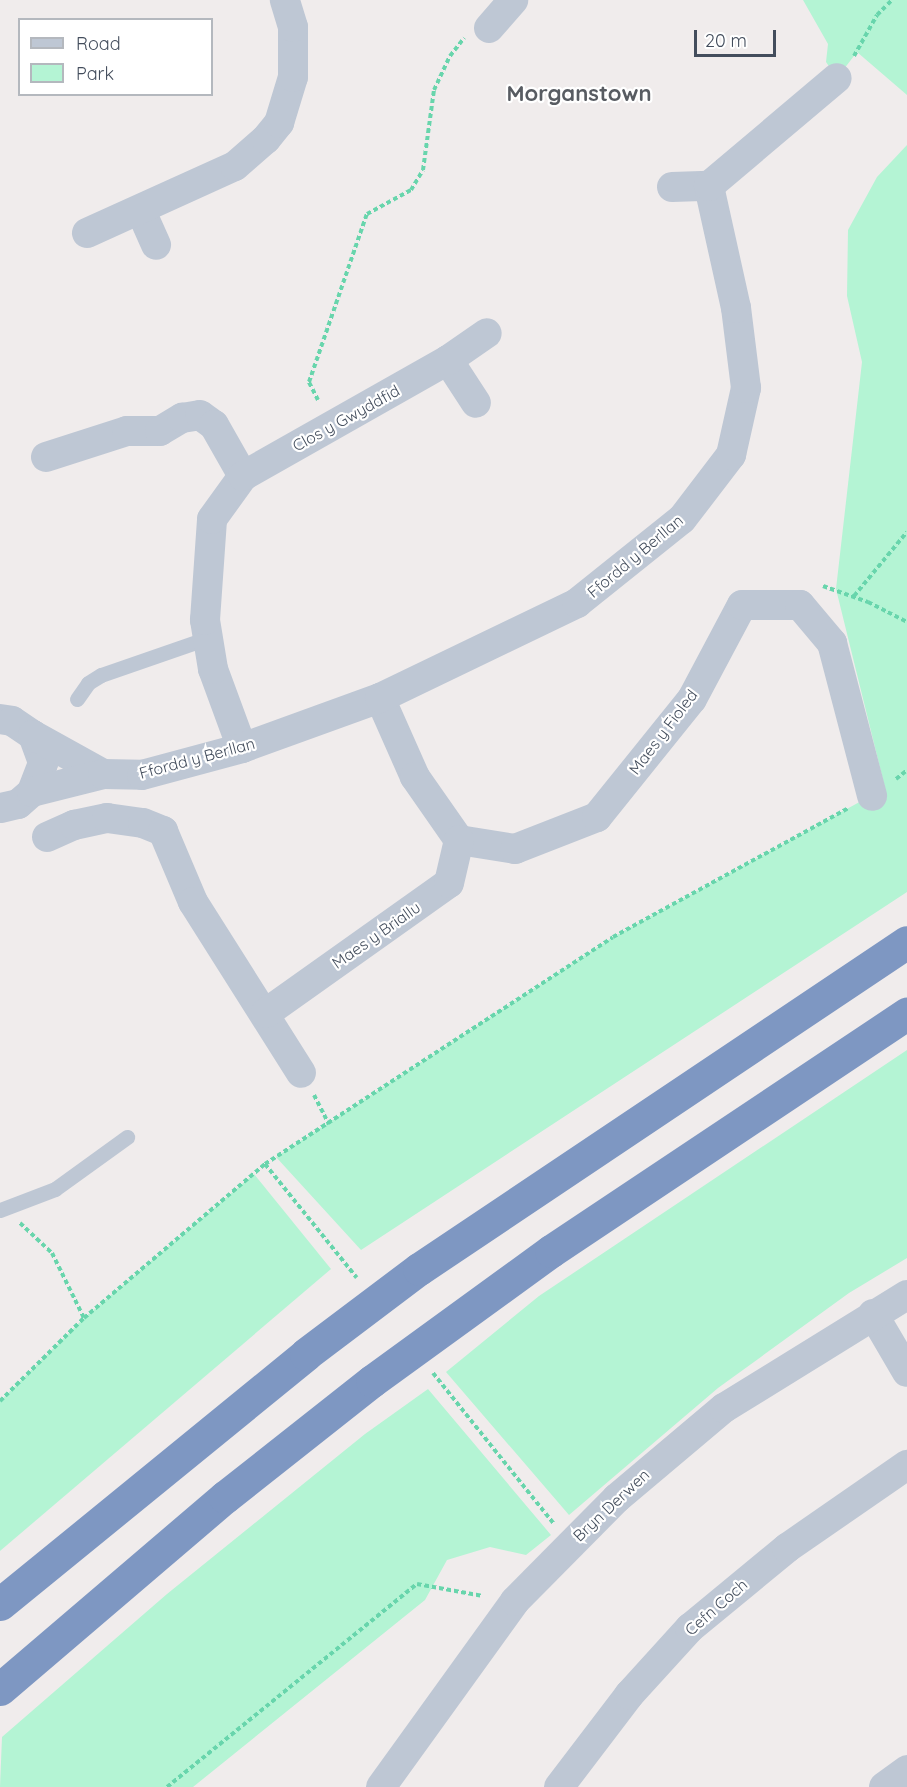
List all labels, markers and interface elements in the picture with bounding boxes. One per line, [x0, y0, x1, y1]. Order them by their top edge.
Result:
legend [18, 18, 213, 96]
scale bar [697, 18, 780, 56]
text: 20 m [705, 29, 747, 52]
text: Road [76, 32, 121, 55]
text: Park [76, 62, 114, 85]
district label: Morganstown [506, 81, 652, 107]
street label: Clos y Gwyddfid [289, 381, 403, 455]
street label: Ffordd y Berllan [583, 510, 687, 602]
street label: Maes y Fioled [625, 686, 701, 778]
street label: Ffordd y Berllan [137, 733, 257, 783]
street label: Maes y Briallu [328, 897, 424, 973]
street label: Bryn Derwen [569, 1465, 653, 1545]
street label: Cefn Coch [681, 1575, 751, 1639]

